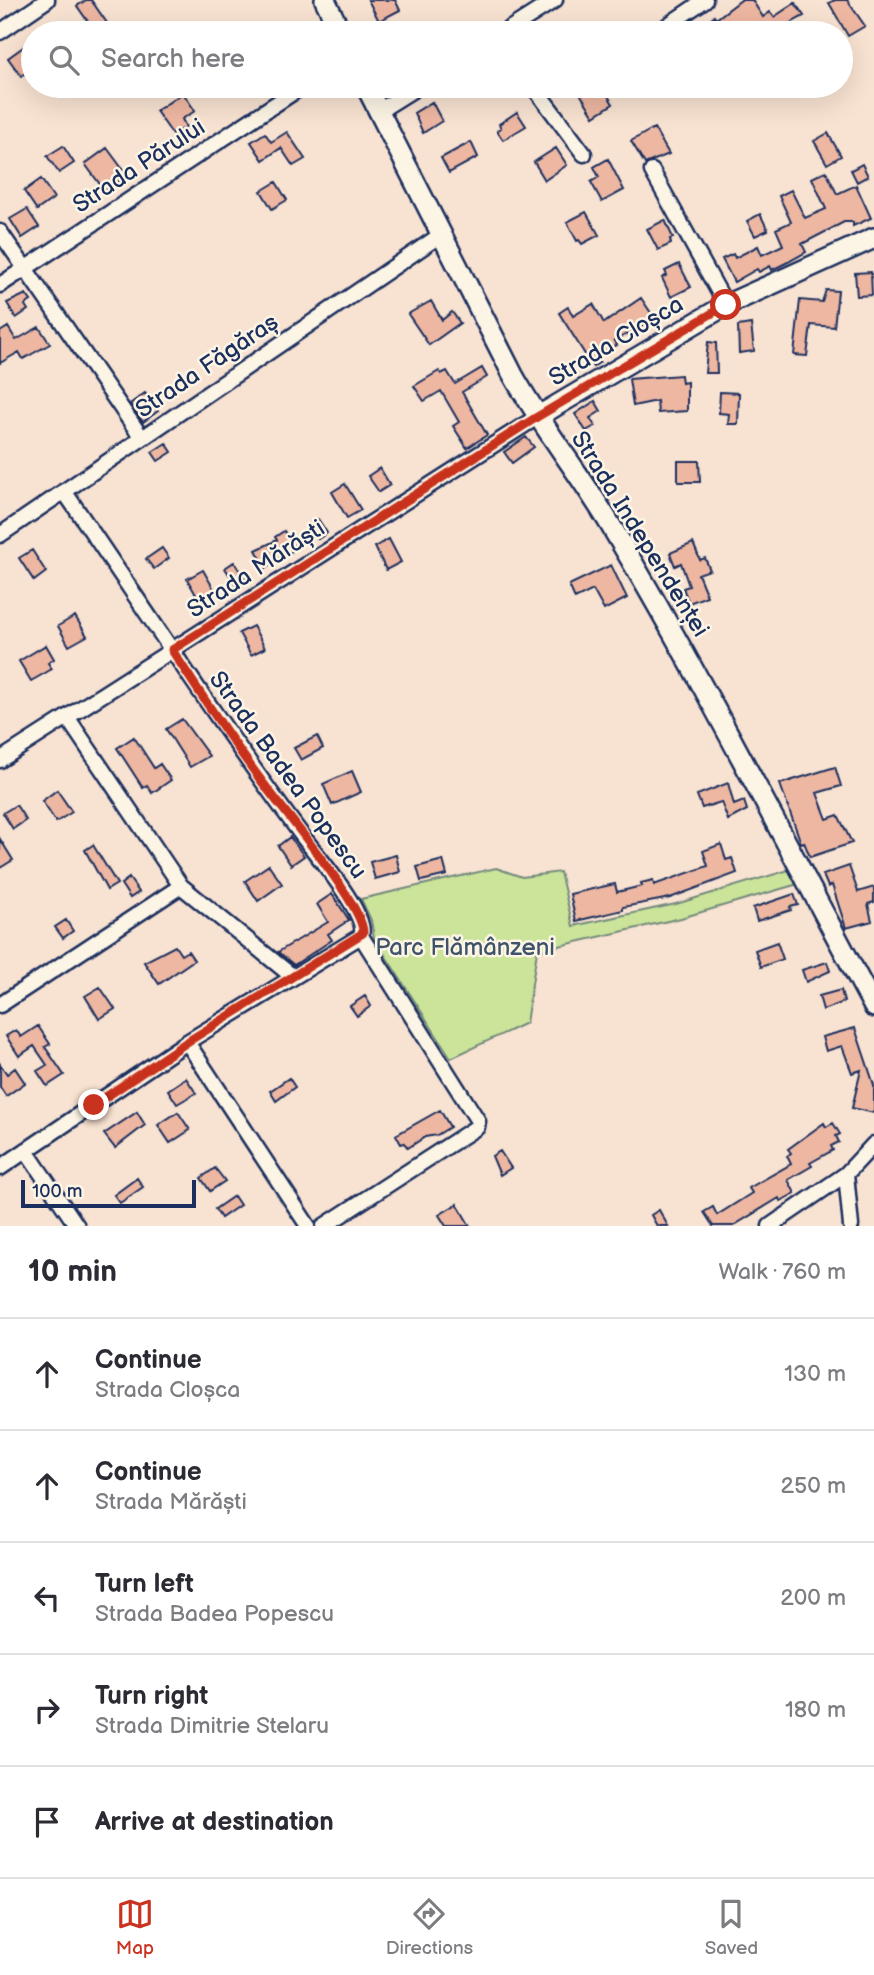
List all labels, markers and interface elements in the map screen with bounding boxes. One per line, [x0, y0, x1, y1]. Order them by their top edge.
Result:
search box [21, 21, 853, 98]
icon: search [45, 41, 83, 79]
text: Search here [101, 44, 245, 75]
street label: Strada Părului [68, 113, 210, 219]
route start [710, 289, 741, 320]
street label: Strada Cloșca [544, 290, 688, 392]
street label: Strada Făgăraș [130, 308, 284, 424]
street label: Strada Independenței [565, 426, 715, 642]
street label: Strada Mărăști [182, 514, 330, 624]
street label: Strada Badea Popescu [203, 666, 373, 884]
park label: Parc Flămânzeni [375, 933, 555, 962]
route end [78, 1089, 109, 1120]
scale bar [21, 1177, 196, 1209]
text: 100 m [32, 1180, 83, 1203]
text: 10 min [28, 1254, 117, 1290]
text: Walk · 760 m [718, 1258, 846, 1286]
text: Continue [95, 1345, 202, 1376]
icon: ahead [28, 1355, 66, 1393]
text: 130 m [784, 1360, 846, 1388]
text: Strada Cloșca [95, 1376, 240, 1404]
text: Continue [95, 1457, 202, 1488]
icon: ahead [28, 1467, 66, 1505]
text: 250 m [780, 1472, 846, 1500]
text: Strada Mărăști [95, 1488, 247, 1516]
text: Turn left [95, 1569, 194, 1600]
icon: left [28, 1579, 66, 1617]
text: 200 m [780, 1584, 846, 1612]
text: Strada Badea Popescu [95, 1600, 334, 1628]
text: Turn right [95, 1681, 208, 1712]
icon: right [28, 1691, 66, 1729]
text: 180 m [785, 1696, 846, 1724]
text: Strada Dimitrie Stelaru [95, 1712, 329, 1740]
icon: arrive [28, 1803, 66, 1841]
text: Arrive at destination [95, 1807, 334, 1838]
tab: Map [116, 1895, 154, 1960]
tab: Directions [386, 1895, 473, 1960]
tab: Saved [705, 1895, 758, 1960]

